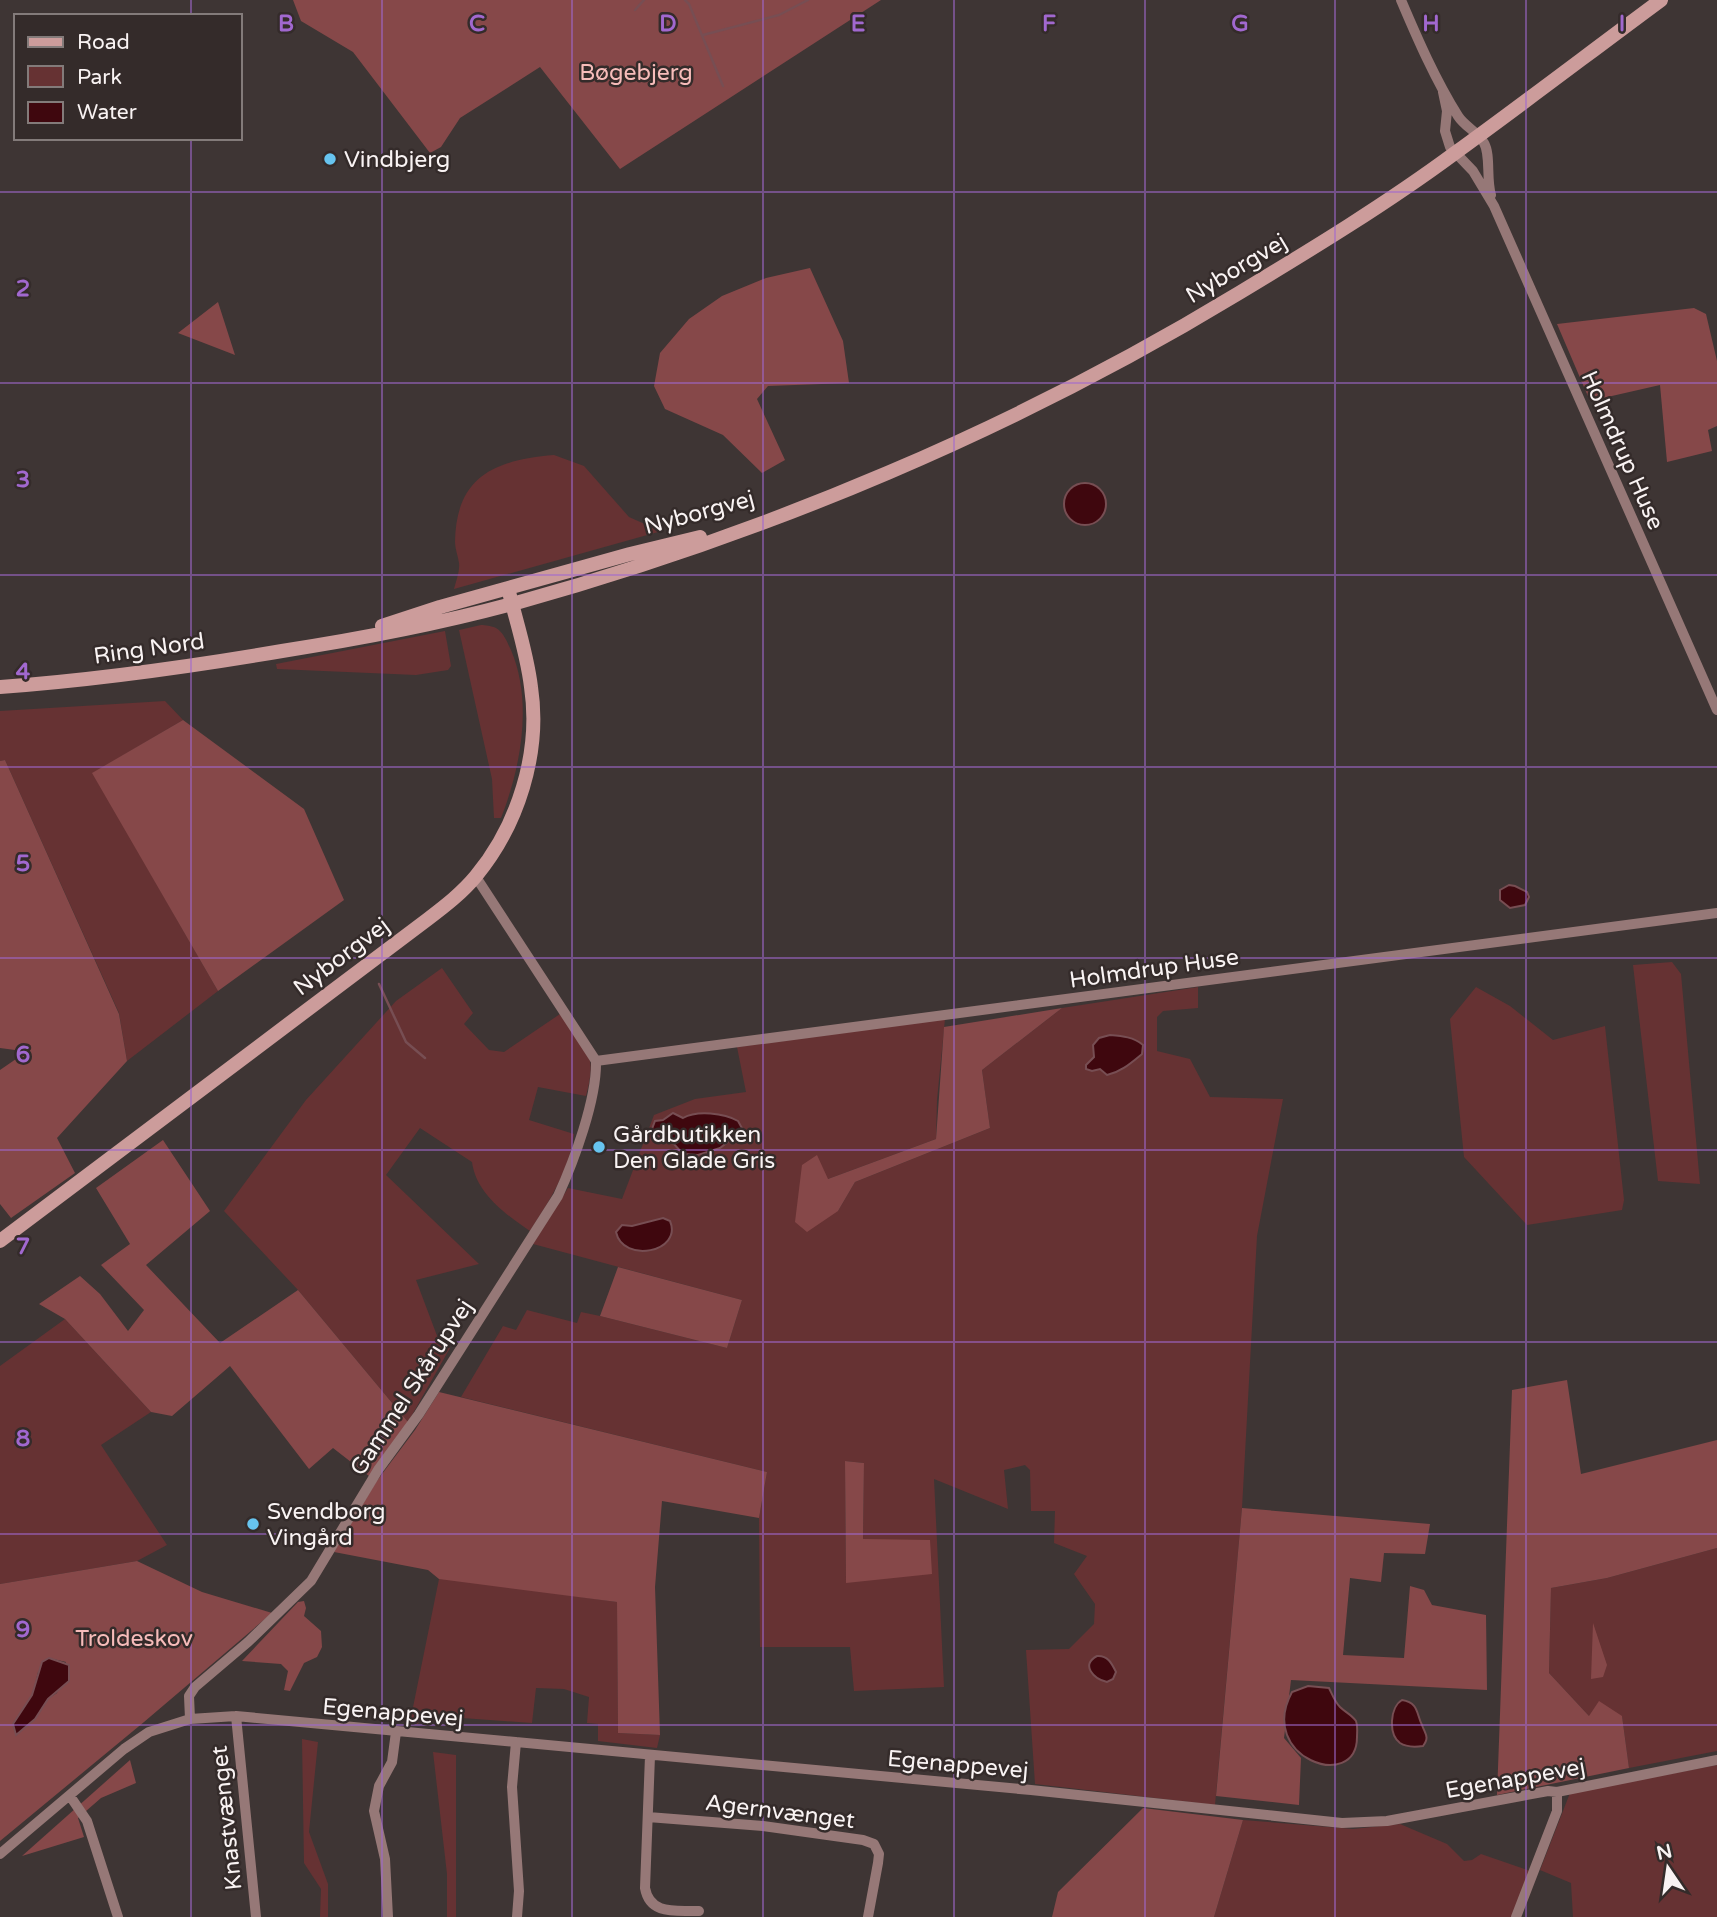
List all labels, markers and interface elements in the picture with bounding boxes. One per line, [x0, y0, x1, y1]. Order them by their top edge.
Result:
text: B [278, 10, 294, 38]
text: C [469, 10, 485, 38]
text: D [659, 10, 677, 38]
text: E [851, 10, 865, 38]
text: F [1042, 10, 1056, 38]
text: G [1231, 10, 1249, 38]
text: H [1422, 10, 1440, 38]
text: I [1619, 10, 1625, 38]
legend [14, 14, 242, 140]
text: Road [77, 30, 130, 55]
park label: Bøgebjerg [579, 59, 693, 87]
text: Park [77, 65, 122, 90]
text: Water [77, 100, 137, 125]
place label: Vindbjerg [344, 146, 450, 174]
marker: Vindbjerg [322, 151, 338, 167]
street label: Nyborgvej [1181, 228, 1292, 310]
text: 2 [16, 275, 30, 303]
street label: Holmdrup Huse [1575, 367, 1670, 534]
text: 3 [16, 466, 30, 494]
street label: Nyborgvej [641, 485, 757, 541]
street label: Ring Nord [92, 627, 206, 671]
text: 4 [16, 658, 31, 686]
text: 5 [16, 850, 30, 878]
street label: Nyborgvej [288, 912, 395, 1002]
street label: Holmdrup Huse [1068, 943, 1241, 995]
text: 6 [16, 1041, 30, 1069]
place label: Gårdbutikken Den Glade Gris [613, 1121, 775, 1175]
marker: Gårdbutikken Den Glade Gris [591, 1139, 607, 1155]
text: 7 [16, 1233, 30, 1261]
street label: Gammel Skårupvej [344, 1294, 479, 1481]
text: 8 [16, 1425, 30, 1453]
place label: Svendborg Vingård [267, 1498, 385, 1552]
marker: Svendborg Vingård [245, 1516, 261, 1532]
text: 9 [16, 1616, 30, 1644]
park label: Troldeskov [75, 1625, 193, 1653]
street label: Egenappevej [321, 1693, 465, 1733]
street label: Knastvænget [205, 1744, 249, 1892]
street label: Egenappevej [886, 1745, 1030, 1785]
street label: Egenappevej [1443, 1753, 1587, 1805]
street label: Agernvænget [704, 1789, 856, 1835]
north arrow [1633, 1833, 1703, 1903]
text: N [1654, 1840, 1674, 1865]

